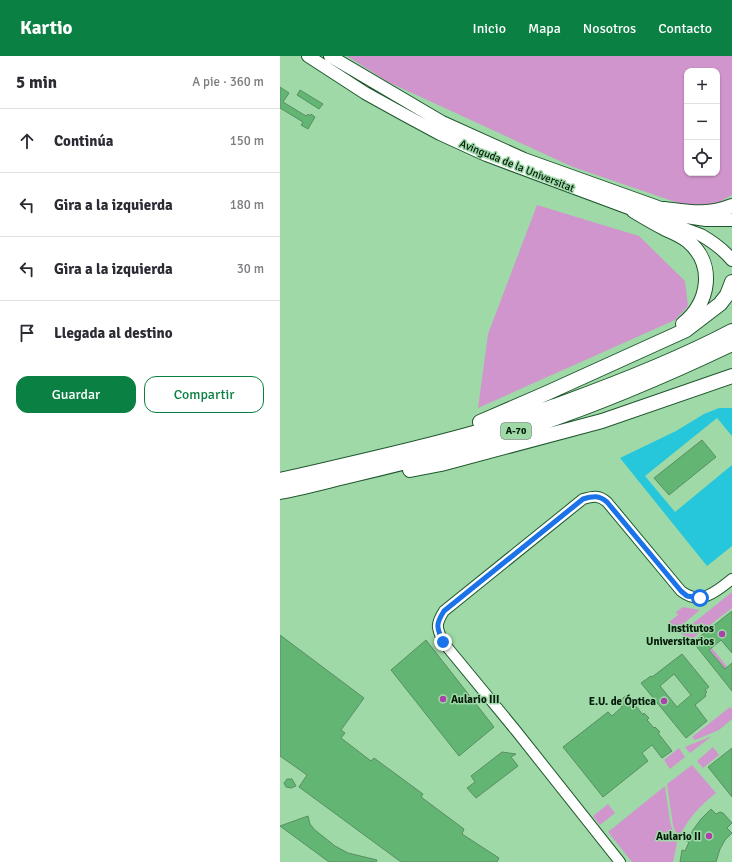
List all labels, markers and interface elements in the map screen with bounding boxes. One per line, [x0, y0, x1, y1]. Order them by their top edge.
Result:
text: Kartio [20, 16, 73, 40]
text: Inicio [473, 20, 506, 37]
text: Mapa [528, 20, 561, 37]
text: Nosotros [583, 20, 636, 37]
text: Contacto [658, 20, 712, 37]
map controls [684, 68, 720, 176]
button: + [684, 68, 720, 104]
text: 5 min [16, 72, 57, 93]
text: A pie · 360 m [192, 74, 264, 90]
button: − [684, 104, 720, 140]
icon: ahead [16, 130, 38, 152]
text: Continúa [54, 132, 113, 150]
text: 150 m [230, 133, 264, 149]
street label: Avinguda de la Universitat [458, 137, 576, 195]
button: locate [684, 140, 720, 176]
icon: left [16, 194, 38, 216]
text: Gira a la izquierda [54, 196, 173, 214]
text: 180 m [230, 197, 264, 213]
icon: left [16, 258, 38, 280]
text: Gira a la izquierda [54, 260, 173, 278]
text: 30 m [237, 261, 264, 277]
icon: arrive [16, 322, 38, 344]
text: Llegada al destino [54, 324, 173, 342]
button: Guardar [16, 376, 136, 413]
button: Compartir [144, 376, 264, 413]
road number: A-70 [501, 423, 531, 439]
route start [691, 589, 709, 607]
place label: Institutos Universitarios [646, 622, 714, 648]
marker: Institutos Universitarios [717, 629, 727, 639]
route end [434, 633, 452, 651]
place label: Aulario III [451, 693, 499, 706]
marker: Aulario III [438, 694, 448, 704]
place label: E.U. de Óptica [589, 694, 656, 708]
marker: E.U. de Óptica [659, 696, 669, 706]
place label: Aulario II [656, 830, 701, 843]
marker: Aulario II [704, 831, 714, 841]

